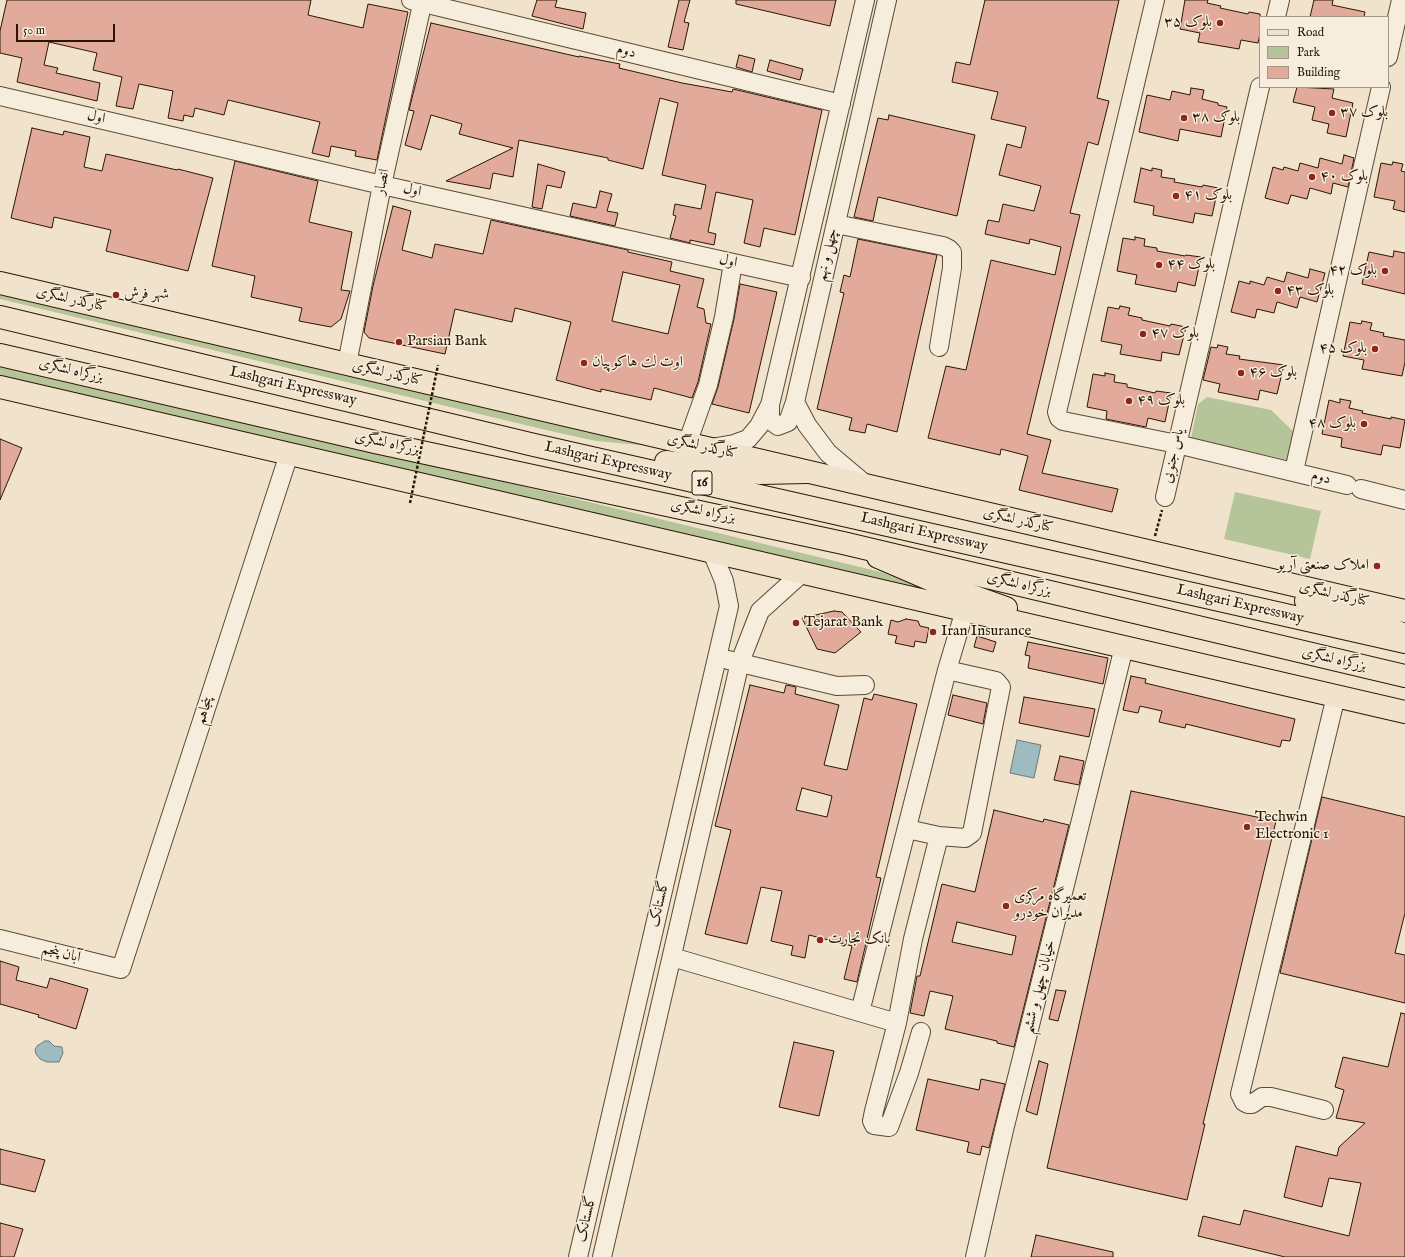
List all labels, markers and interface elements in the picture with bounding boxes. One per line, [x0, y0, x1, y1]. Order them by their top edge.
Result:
place label: بلوک ۳۵ [1164, 14, 1212, 32]
scale bar [18, 16, 117, 42]
legend [1259, 16, 1389, 88]
marker: بلوک ۳۵ [1215, 18, 1225, 28]
text: 50 m [23, 23, 45, 38]
text: Road [1297, 25, 1324, 40]
street label: دوم [614, 41, 638, 63]
text: Park [1297, 45, 1320, 60]
text: Building [1297, 65, 1340, 80]
place label: بلوک ۳۷ [1340, 104, 1388, 122]
street label: اول [85, 107, 107, 129]
marker: بلوک ۳۷ [1327, 108, 1337, 118]
place label: بلوک ۳۸ [1192, 109, 1240, 127]
marker: بلوک ۳۸ [1179, 113, 1189, 123]
street label: انصار [371, 167, 395, 197]
place label: بلوک ۴۰ [1320, 168, 1368, 186]
marker: بلوک ۴۰ [1307, 172, 1317, 182]
street label: اول [401, 180, 423, 202]
place label: بلوک ۴۱ [1184, 187, 1232, 205]
marker: بلوک ۴۱ [1171, 191, 1181, 201]
street label: چهل و نهم [813, 227, 843, 283]
street label: اول [717, 251, 739, 273]
place label: بلوک ۴۴ [1167, 256, 1215, 274]
marker: بلوک ۴۴ [1154, 260, 1164, 270]
place label: بلوک ۴۲ [1329, 262, 1377, 280]
marker: بلوک ۴۲ [1380, 266, 1390, 276]
place label: بلوک ۴۳ [1286, 282, 1334, 300]
street label: کنارگذر لشگری [34, 283, 108, 317]
place label: شهر فرش [124, 286, 169, 304]
marker: بلوک ۴۳ [1273, 286, 1283, 296]
marker: شهر فرش [111, 290, 121, 300]
place label: بلوک ۴۷ [1151, 325, 1199, 343]
marker: بلوک ۴۷ [1138, 329, 1148, 339]
place label: Parsian Bank [407, 333, 487, 351]
marker: Parsian Bank [394, 337, 404, 347]
place label: بلوک ۴۵ [1319, 340, 1367, 358]
marker: بلوک ۴۵ [1370, 344, 1380, 354]
place label: اوت لت هاکوپیان [592, 354, 683, 372]
street label: بزرگراه لشگری [37, 355, 105, 387]
street label: کنارگذر لشگری [350, 357, 424, 391]
marker: اوت لت هاکوپیان [579, 358, 589, 368]
street label: Lashgari Expressway [228, 364, 358, 410]
place label: بلوک ۴۶ [1249, 364, 1297, 382]
marker: بلوک ۴۶ [1236, 368, 1246, 378]
place label: بلوک ۴۹ [1137, 392, 1185, 410]
marker: بلوک ۴۹ [1124, 396, 1134, 406]
place label: بلوک ۴۸ [1308, 415, 1356, 433]
marker: بلوک ۴۸ [1359, 419, 1369, 429]
street label: یاس جنوبی [1159, 427, 1189, 485]
street label: بزرگراه لشگری [353, 428, 421, 460]
street label: کنارگذر لشگری [665, 430, 739, 464]
street label: Lashgari Expressway [543, 439, 673, 485]
street label: دوم [1309, 467, 1333, 489]
road number: 16 [692, 471, 712, 495]
street label: بزرگراه لشگری [669, 496, 737, 528]
street label: کنارگذر لشگری [981, 504, 1055, 538]
street label: Lashgari Expressway [859, 510, 989, 556]
place label: املاک صنعتی آریو [1277, 557, 1369, 575]
marker: املاک صنعتی آریو [1372, 561, 1382, 571]
street label: بزرگراه لشگری [985, 569, 1053, 601]
street label: کنارگذر لشگری [1297, 578, 1371, 612]
street label: Lashgari Expressway [1175, 582, 1305, 628]
place label: Tejarat Bank [804, 614, 883, 632]
marker: Tejarat Bank [791, 618, 801, 628]
place label: Iran Insurance [941, 623, 1032, 641]
marker: Iran Insurance [928, 627, 938, 637]
street label: بزرگراه لشگری [1300, 644, 1368, 676]
street label: پنجاهم [192, 695, 218, 727]
place label: Techwin Electronic 1 [1255, 809, 1329, 844]
marker: Techwin Electronic 1 [1242, 822, 1252, 832]
street label: گلستانک [646, 879, 674, 929]
place label: تعمیرگاه مرکزی مدیران خودرو [1014, 888, 1086, 923]
marker: تعمیرگاه مرکزی مدیران خودرو [1001, 901, 1011, 911]
place label: بانک تجارت [828, 931, 890, 949]
marker: بانک تجارت [815, 935, 825, 945]
street label: خیابان چهل و ششم [1020, 938, 1060, 1036]
street label: آبان پنجم [40, 941, 82, 967]
street label: گلستانک [573, 1194, 601, 1244]

